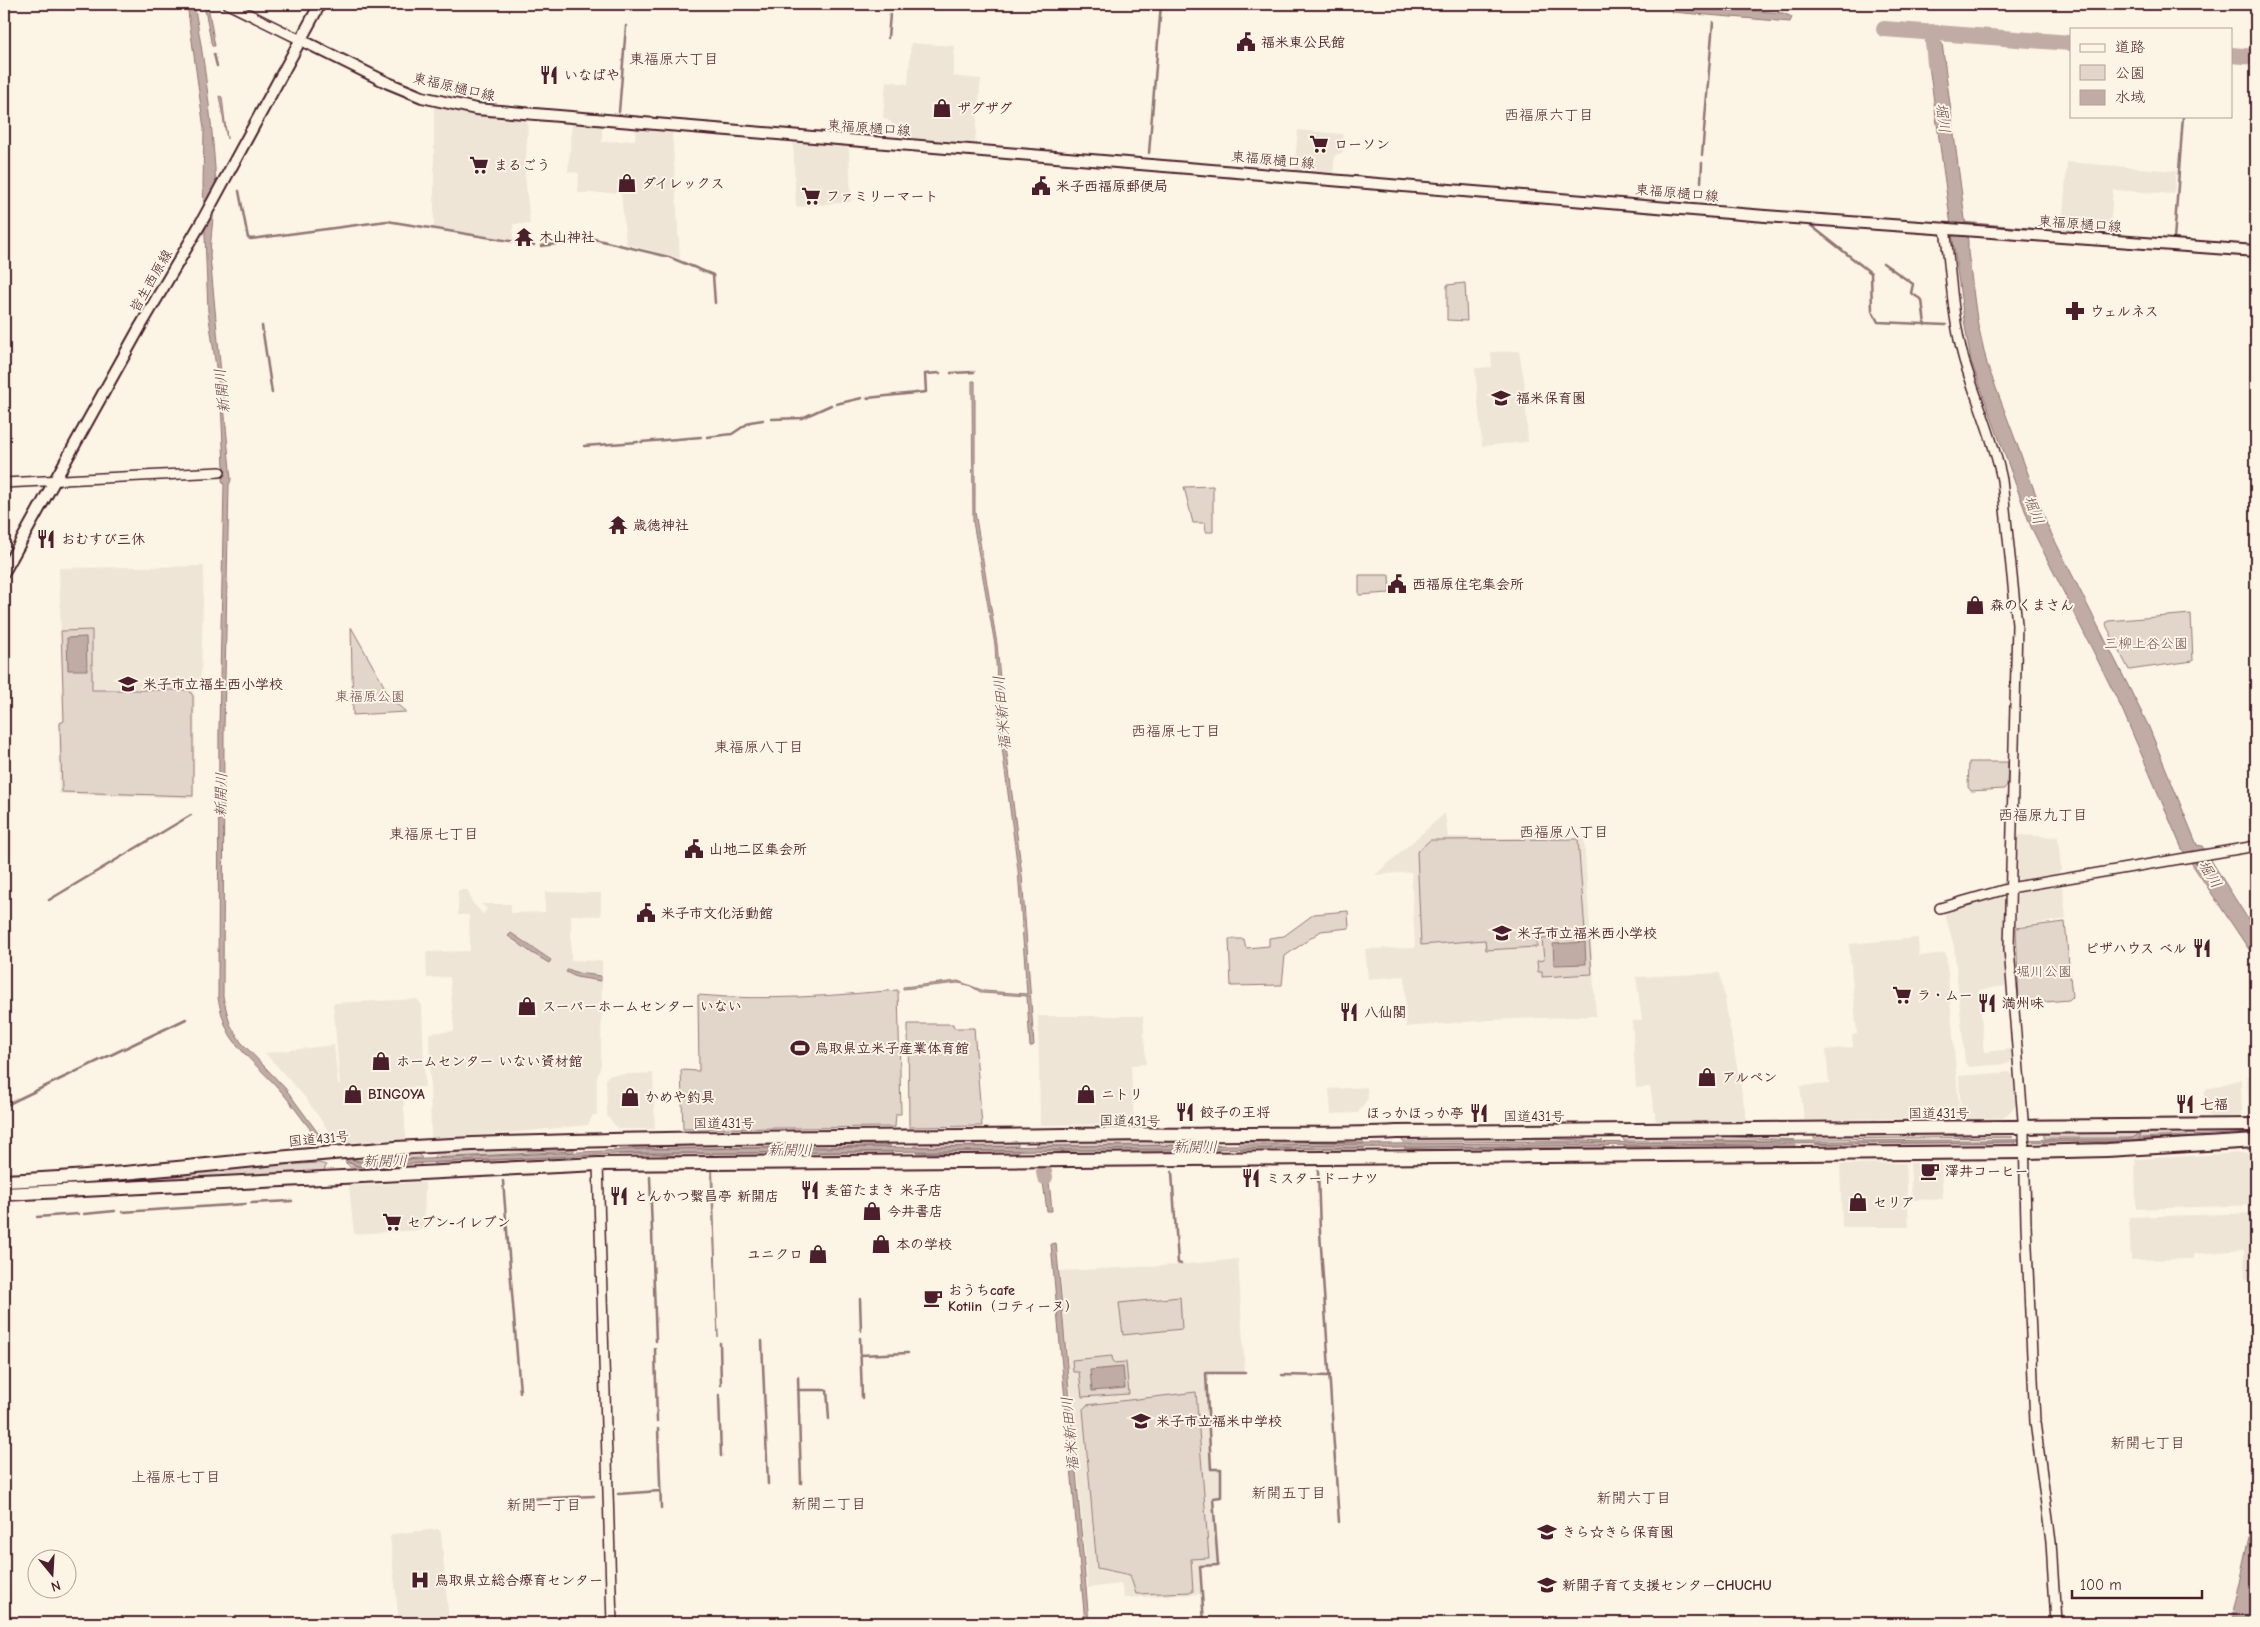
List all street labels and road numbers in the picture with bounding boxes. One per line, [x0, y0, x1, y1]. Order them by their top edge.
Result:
street label: 東福原樋口線 [411, 69, 497, 105]
street label: 東福原樋口線 [827, 117, 911, 139]
street label: 東福原樋口線 [1230, 148, 1316, 172]
street label: 東福原樋口線 [1634, 181, 1720, 205]
street label: 東福原樋口線 [2038, 213, 2122, 235]
street label: 皆生西原線 [126, 246, 176, 316]
street label: 国道431号 [1908, 1105, 1970, 1122]
street label: 国道431号 [1503, 1108, 1565, 1125]
street label: 国道431号 [1099, 1112, 1161, 1130]
street label: 国道431号 [693, 1115, 755, 1132]
street label: 国道431号 [288, 1128, 350, 1150]

